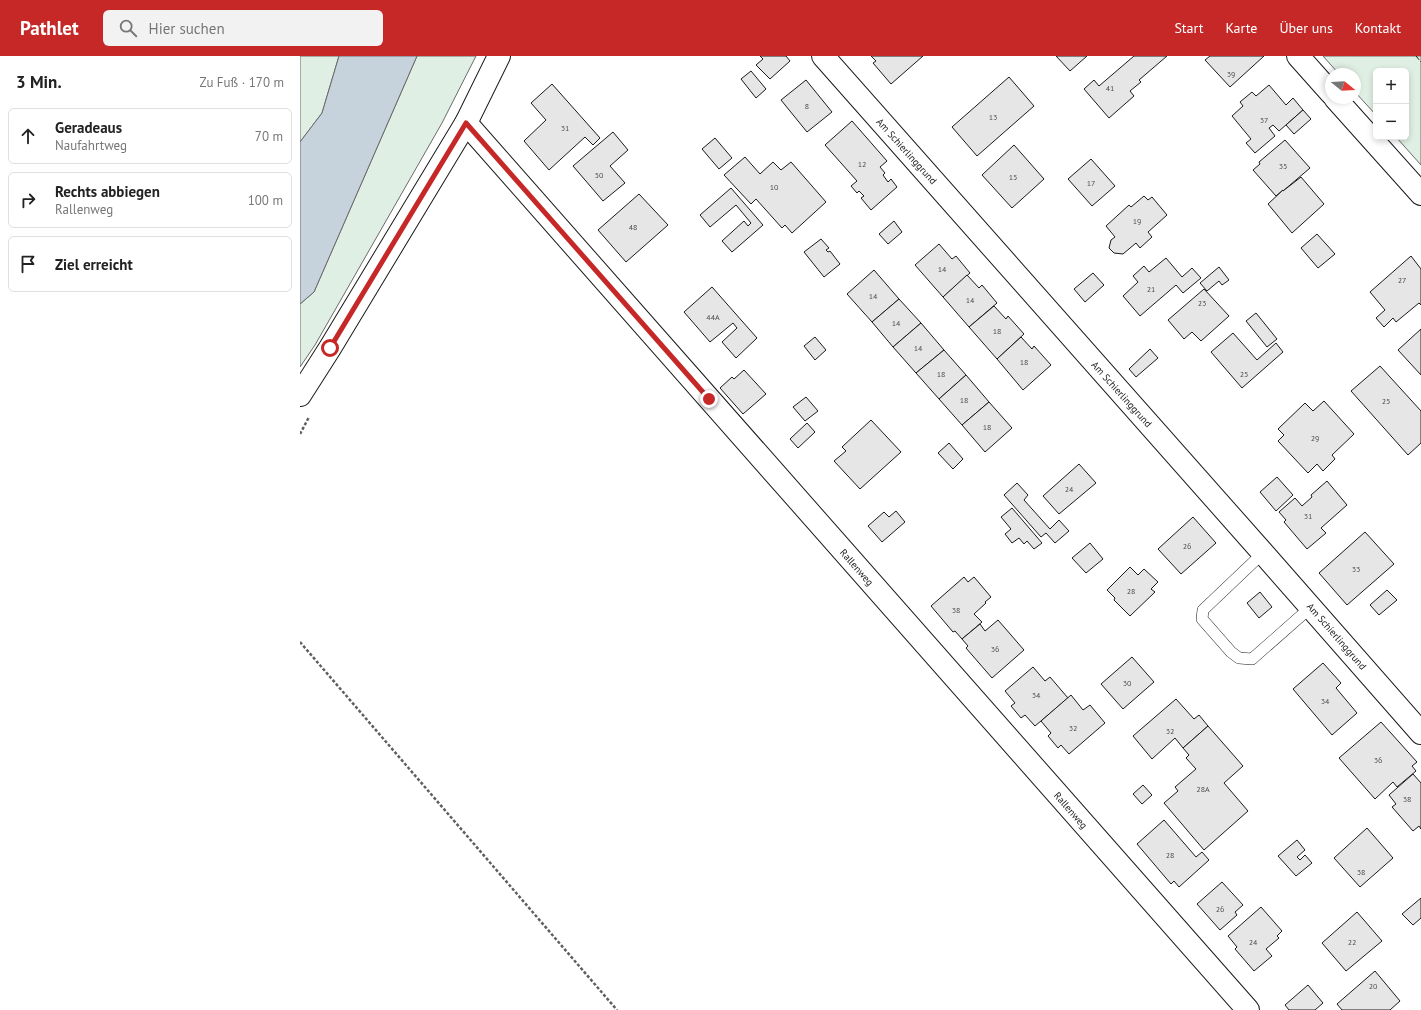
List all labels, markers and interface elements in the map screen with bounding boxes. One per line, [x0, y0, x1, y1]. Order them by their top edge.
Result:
search box [103, 10, 383, 46]
text: Pathlet [20, 16, 79, 40]
icon: search [117, 17, 139, 39]
text: Hier suchen [149, 19, 225, 38]
text: Start [1174, 19, 1203, 37]
text: Karte [1225, 19, 1257, 37]
text: Über uns [1279, 19, 1333, 37]
text: Kontakt [1355, 19, 1401, 37]
north arrow [1325, 68, 1361, 104]
map controls [1373, 68, 1409, 140]
button: + [1373, 68, 1409, 104]
house number: 39 [1227, 69, 1235, 79]
text: 3 Min. [16, 71, 62, 93]
text: Zu Fuß · 170 m [200, 74, 284, 91]
house number: 41 [1106, 83, 1114, 93]
house number: 8 [805, 101, 809, 111]
button: − [1373, 104, 1409, 140]
house number: 13 [989, 112, 997, 122]
house number: 37 [1260, 115, 1268, 125]
street label: Am Schierlinggrund [874, 116, 940, 187]
text: Geradeaus [55, 118, 122, 137]
house number: 31 [561, 123, 569, 133]
icon: ahead [17, 125, 39, 147]
text: 70 m [255, 128, 283, 145]
text: Naufahrtweg [55, 137, 127, 154]
house number: 12 [858, 159, 866, 169]
house number: 35 [1279, 161, 1287, 171]
house number: 50 [595, 170, 604, 180]
house number: 15 [1009, 172, 1017, 182]
house number: 17 [1087, 178, 1095, 188]
text: Rechts abbiegen [55, 182, 160, 201]
house number: 10 [770, 182, 779, 192]
icon: right [17, 189, 39, 211]
text: 100 m [248, 192, 283, 209]
text: Rallenweg [55, 201, 113, 218]
house number: 19 [1133, 216, 1141, 226]
house number: 48 [629, 222, 637, 232]
icon: arrive [17, 253, 39, 275]
text: Ziel erreicht [55, 255, 133, 274]
house number: 14 [938, 264, 947, 274]
house number: 27 [1398, 275, 1406, 285]
house number: 21 [1147, 284, 1155, 294]
house number: 14 [869, 291, 878, 301]
house number: 14 [966, 295, 975, 305]
house number: 23 [1198, 298, 1206, 308]
house number: 44A [706, 312, 720, 322]
house number: 14 [892, 318, 901, 328]
house number: 18 [993, 326, 1001, 336]
route start [321, 339, 339, 357]
house number: 14 [914, 343, 923, 353]
house number: 18 [1020, 357, 1028, 367]
street label: Am Schierlinggrund [1089, 359, 1155, 430]
house number: 18 [937, 369, 945, 379]
house number: 25 [1240, 369, 1248, 379]
route end [700, 390, 718, 408]
house number: 18 [960, 395, 968, 405]
house number: 25 [1382, 396, 1390, 406]
house number: 18 [983, 422, 991, 432]
house number: 29 [1311, 433, 1319, 443]
house number: 24 [1065, 484, 1074, 494]
house number: 31 [1304, 511, 1312, 521]
house number: 26 [1183, 541, 1191, 551]
street label: Rallenweg [837, 546, 876, 588]
house number: 33 [1352, 564, 1360, 574]
house number: 28 [1127, 586, 1135, 596]
street label: Am Schierlinggrund [1304, 600, 1369, 672]
house number: 38 [952, 605, 960, 615]
house number: 36 [991, 644, 999, 654]
house number: 30 [1123, 678, 1132, 688]
house number: 34 [1032, 690, 1041, 700]
house number: 34 [1321, 696, 1330, 706]
house number: 32 [1069, 723, 1077, 733]
house number: 32 [1166, 726, 1174, 736]
house number: 36 [1374, 755, 1382, 765]
house number: 28A [1196, 784, 1210, 794]
street label: Rallenweg [1051, 789, 1090, 831]
house number: 38 [1403, 794, 1411, 804]
house number: 28 [1166, 850, 1174, 860]
house number: 38 [1357, 867, 1365, 877]
house number: 26 [1216, 904, 1224, 914]
house number: 24 [1249, 937, 1258, 947]
house number: 22 [1348, 937, 1356, 947]
house number: 20 [1369, 981, 1378, 991]

